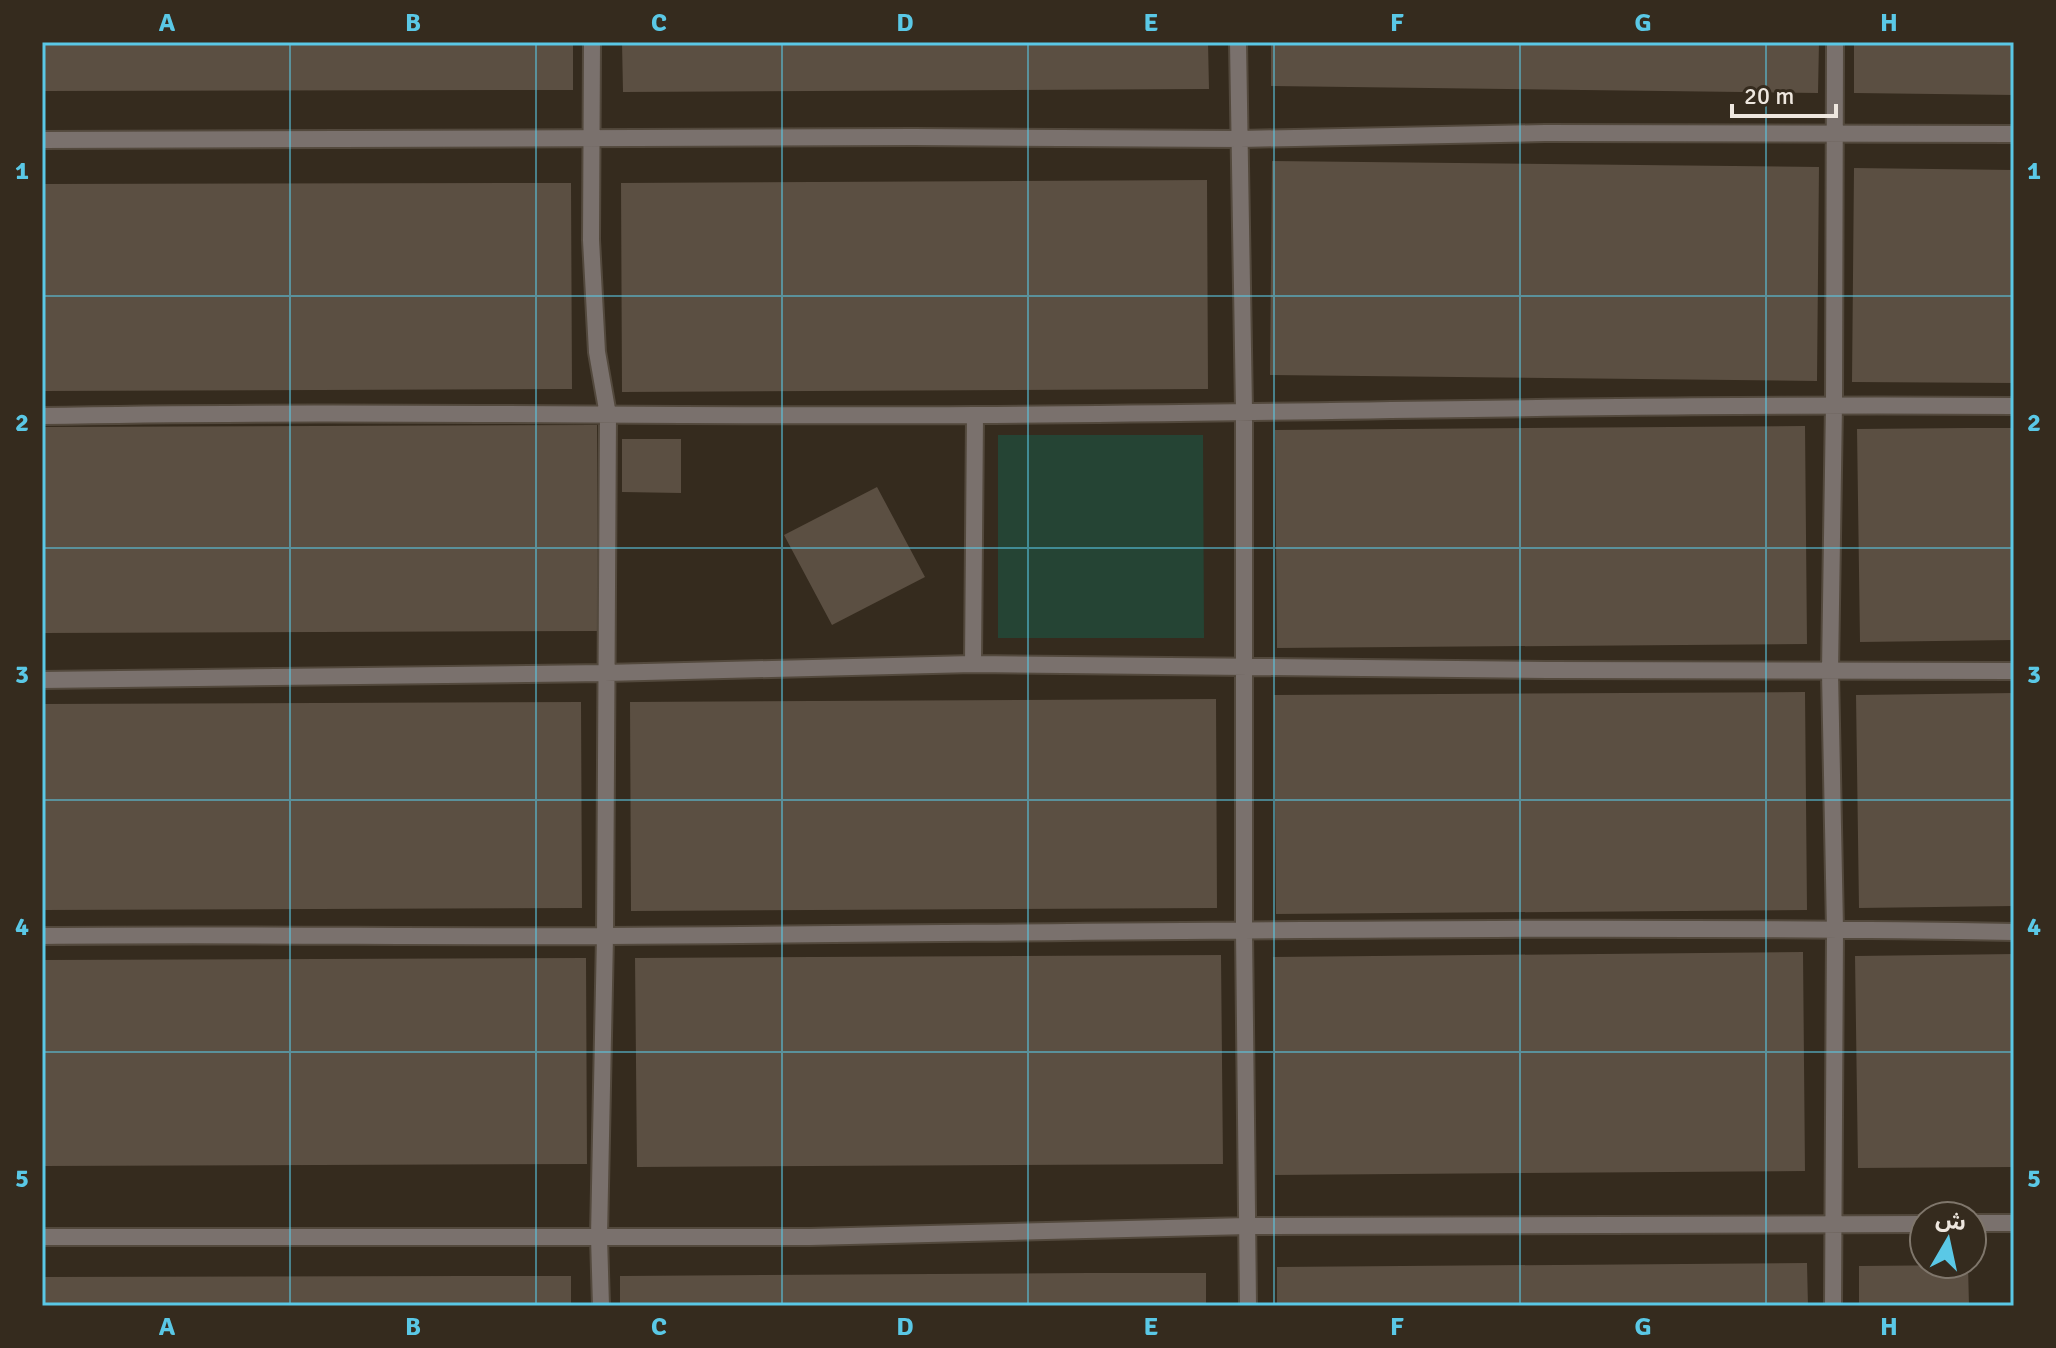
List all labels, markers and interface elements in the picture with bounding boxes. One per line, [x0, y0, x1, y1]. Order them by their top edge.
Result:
text: A [159, 7, 176, 39]
text: B [405, 7, 421, 39]
text: C [651, 7, 667, 39]
text: D [896, 7, 914, 39]
text: E [1144, 7, 1158, 39]
text: F [1390, 7, 1404, 39]
text: G [1634, 7, 1652, 39]
text: H [1880, 7, 1898, 39]
scale bar [1732, 68, 1836, 118]
text: 20 m [1744, 81, 1794, 111]
text: 1 [15, 155, 29, 187]
text: 1 [2027, 155, 2041, 187]
text: 2 [15, 407, 29, 439]
text: 2 [2027, 407, 2041, 439]
text: 3 [15, 659, 29, 691]
text: 3 [2027, 659, 2041, 691]
text: 4 [15, 911, 29, 943]
text: 4 [2027, 911, 2041, 943]
text: 5 [15, 1163, 29, 1195]
text: 5 [2027, 1163, 2041, 1195]
north arrow [1908, 1200, 1988, 1280]
text: ش [1934, 1205, 1968, 1236]
text: A [159, 1311, 176, 1343]
text: B [405, 1311, 421, 1343]
text: C [651, 1311, 667, 1343]
text: D [896, 1311, 914, 1343]
text: E [1144, 1311, 1158, 1343]
text: F [1390, 1311, 1404, 1343]
text: G [1634, 1311, 1652, 1343]
text: H [1880, 1311, 1898, 1343]

